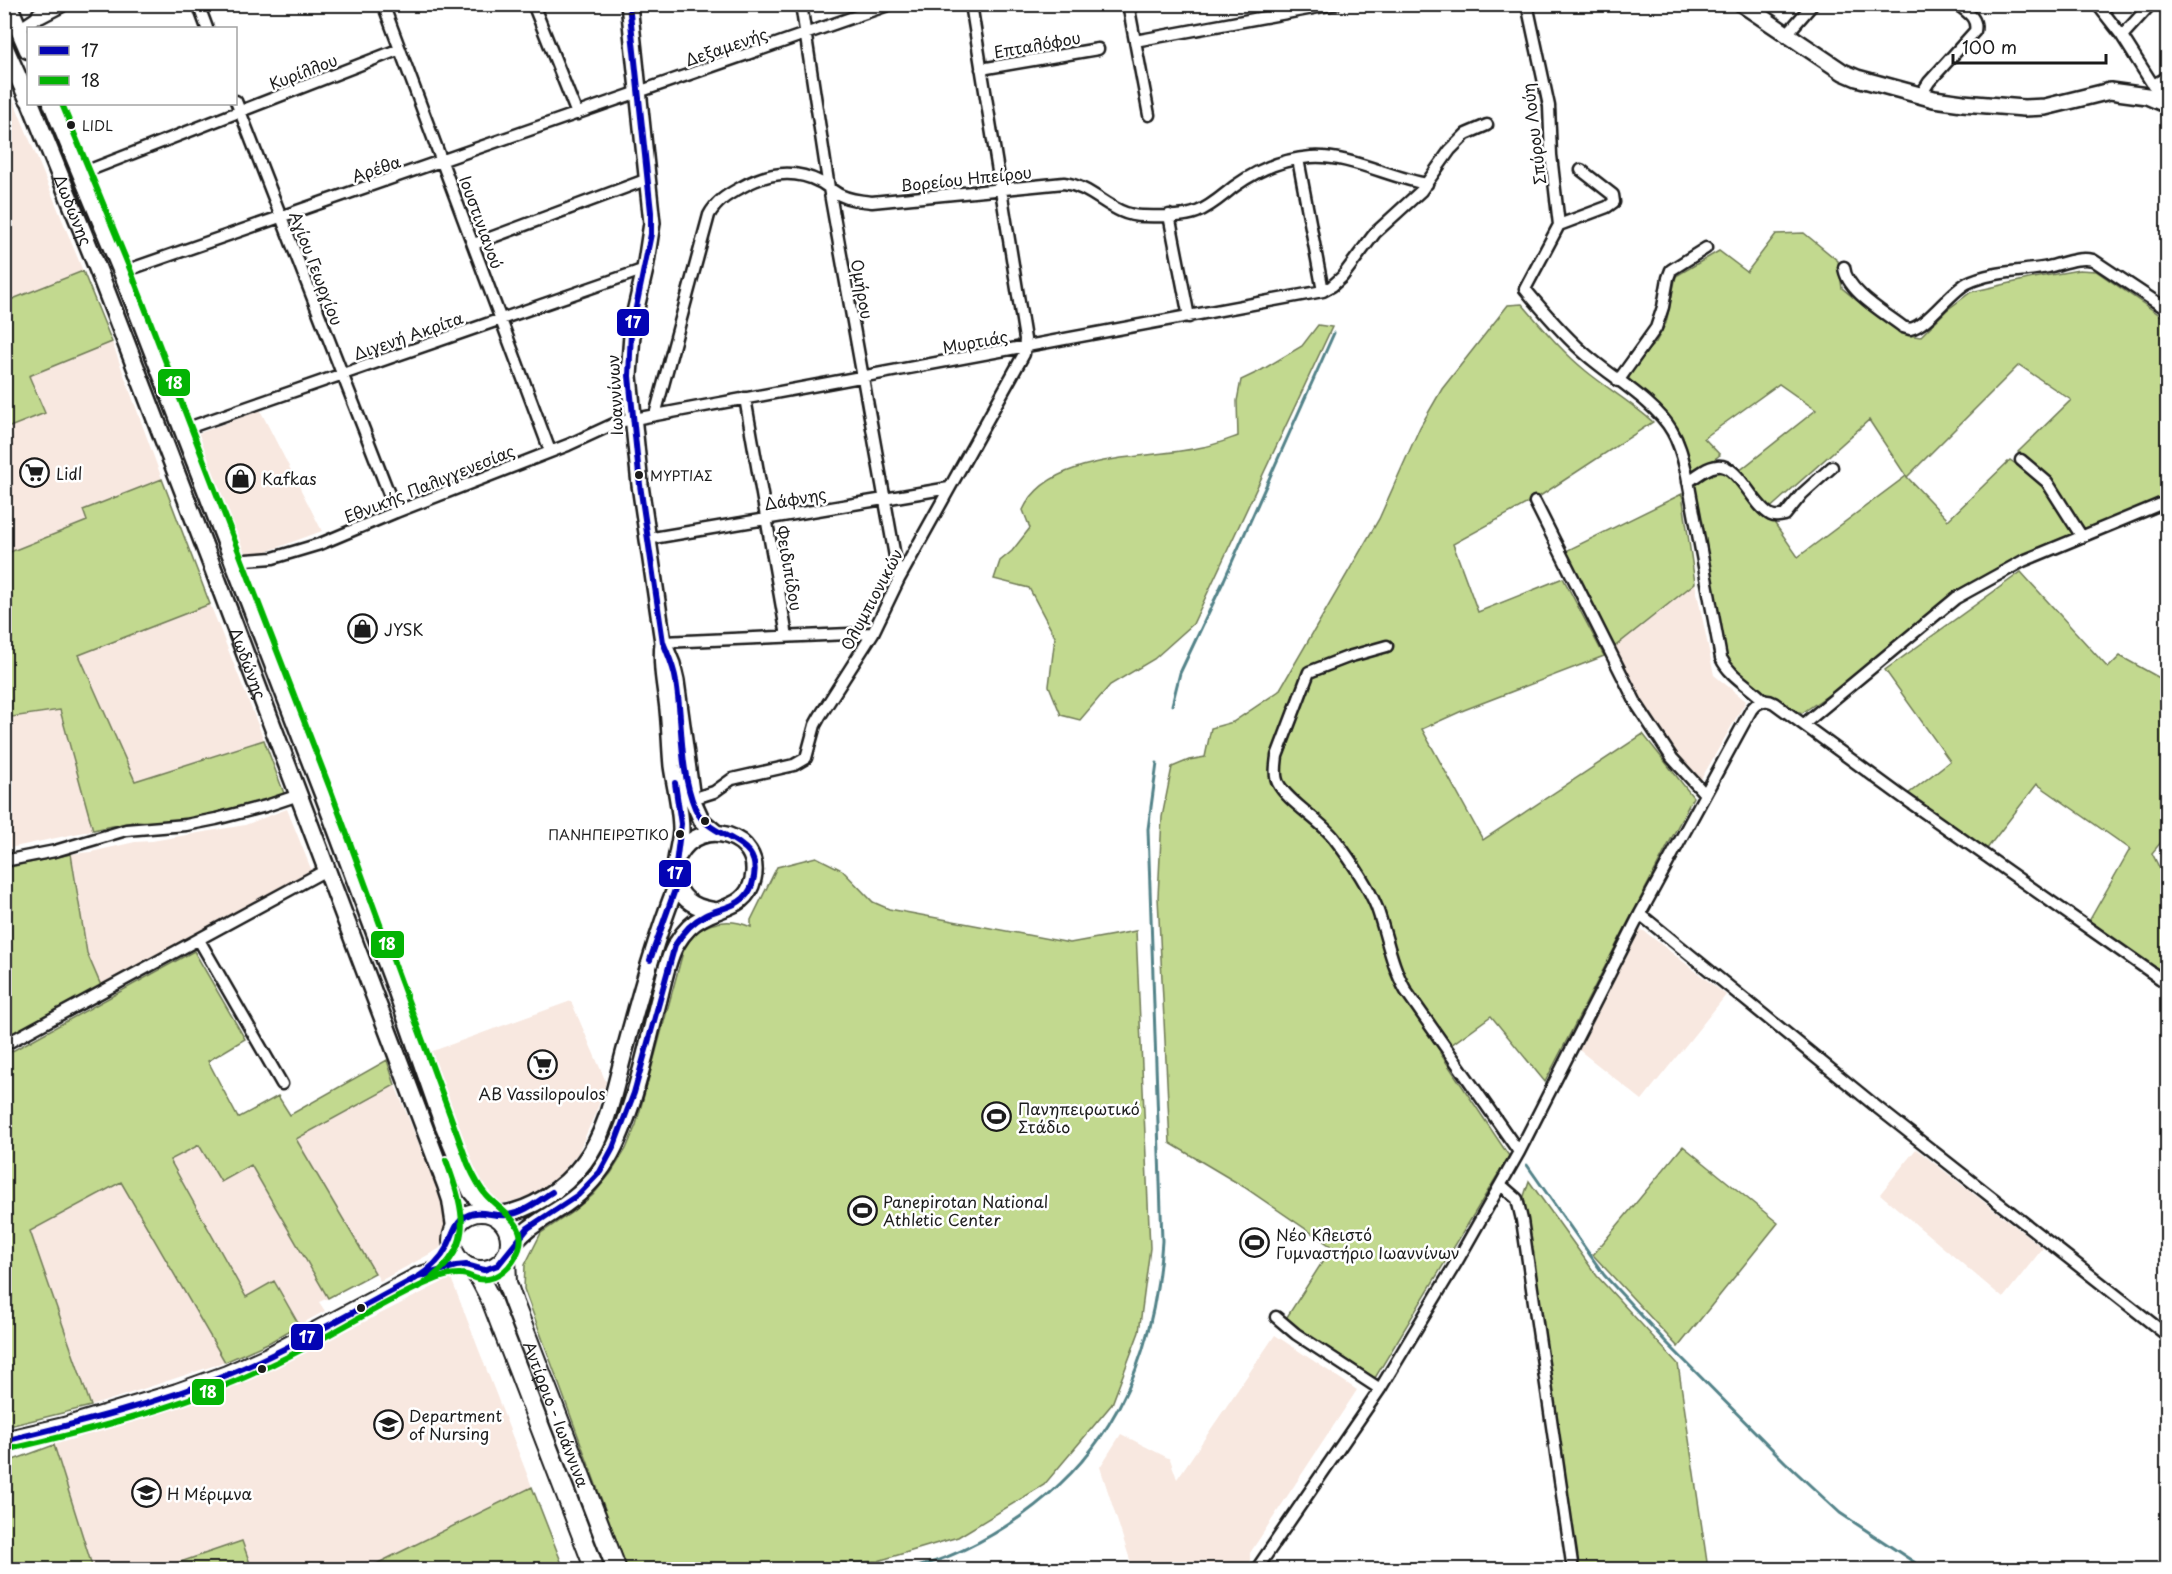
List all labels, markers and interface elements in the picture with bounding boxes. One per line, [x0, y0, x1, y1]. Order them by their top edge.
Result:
street label: Δεξαμενής [682, 21, 770, 71]
street label: Επταλόφου [992, 25, 1082, 63]
legend [27, 27, 237, 105]
scale bar [1953, 27, 2106, 65]
text: 100 m [1962, 33, 2017, 60]
text: 17 [81, 36, 99, 63]
street label: Κυρίλλου [265, 47, 341, 95]
text: 18 [81, 66, 100, 93]
street label: Σπύρου Λούη [1515, 82, 1551, 186]
place label: LIDL [82, 115, 113, 136]
marker: LIDL [65, 119, 77, 131]
street label: Αρέθα [348, 148, 404, 188]
street label: Βορείου Ηπείρου [899, 159, 1033, 197]
street label: Δωδώνης [49, 170, 99, 249]
street label: Ιουστινιανού [454, 172, 510, 272]
street label: Αγίου Γεωργίου [284, 207, 350, 329]
street label: Ομήρου [846, 257, 880, 321]
street label: Διγενή Ακρίτα [350, 305, 467, 365]
line badge: 17 [616, 308, 650, 337]
text: 17 [625, 309, 642, 333]
street label: Μυρτιάς [940, 323, 1010, 359]
street label: Ιωαννίνων [600, 354, 628, 436]
line badge: 18 [157, 368, 191, 397]
text: 18 [165, 370, 183, 394]
street label: Εθνικής Παλιγγενεσίας [340, 438, 518, 528]
supermarket icon: Lidl [19, 457, 51, 489]
place label: Lidl [56, 461, 82, 485]
shop icon: Kafkas [225, 462, 257, 494]
place label: ΜΥΡΤΙΑΣ [650, 465, 712, 486]
place label: Kafkas [262, 466, 316, 490]
marker: ΜΥΡΤΙΑΣ [633, 469, 645, 481]
street label: Δάφνης [762, 481, 828, 515]
street label: Φειδιπίδου [771, 523, 809, 613]
street label: Ολυμπιονικών [834, 544, 908, 654]
shop icon: JYSK [347, 613, 379, 645]
place label: JYSK [384, 617, 424, 641]
street label: Δωδώνης [224, 624, 273, 702]
unlabelled marker [699, 815, 711, 827]
place label: ΠΑΝΗΠΕΙΡΩΤΙΚΟ [548, 824, 669, 845]
marker: ΠΑΝΗΠΕΙΡΩΤΙΚΟ [674, 828, 686, 840]
line badge: 17 [658, 859, 692, 888]
text: 17 [667, 860, 684, 884]
line badge: 18 [370, 930, 405, 959]
text: 18 [378, 931, 396, 955]
supermarket icon: AB Vassilopoulos [526, 1049, 558, 1081]
place label: AB Vassilopoulos [478, 1081, 606, 1105]
place label: Πανηπειρωτικό Στάδιο [1018, 1096, 1140, 1138]
sports icon: Πανηπειρωτικό Στάδιο [981, 1101, 1013, 1133]
place label: Panepirotan National Athletic Center [883, 1189, 1048, 1231]
sports icon: Panepirotan National Athletic Center [846, 1194, 878, 1226]
place label: Νέο Κλειστό Γυμναστήριο Ιωαννίνων [1276, 1222, 1460, 1264]
sports icon: Νέο Κλειστό Γυμναστήριο Ιωαννίνων [1239, 1227, 1271, 1259]
unlabelled marker [355, 1302, 367, 1314]
line badge: 17 [290, 1323, 324, 1351]
text: 17 [299, 1324, 316, 1348]
street label: Αντίρριο - Ιωάννινα [518, 1337, 596, 1491]
unlabelled marker [256, 1363, 268, 1375]
line badge: 18 [191, 1378, 225, 1406]
text: 18 [199, 1379, 217, 1403]
place label: Department of Nursing [409, 1403, 502, 1445]
school or university icon: Department of Nursing [372, 1408, 404, 1440]
school or university icon: Η Μέριμνα [130, 1477, 162, 1509]
place label: Η Μέριμνα [167, 1481, 252, 1505]

